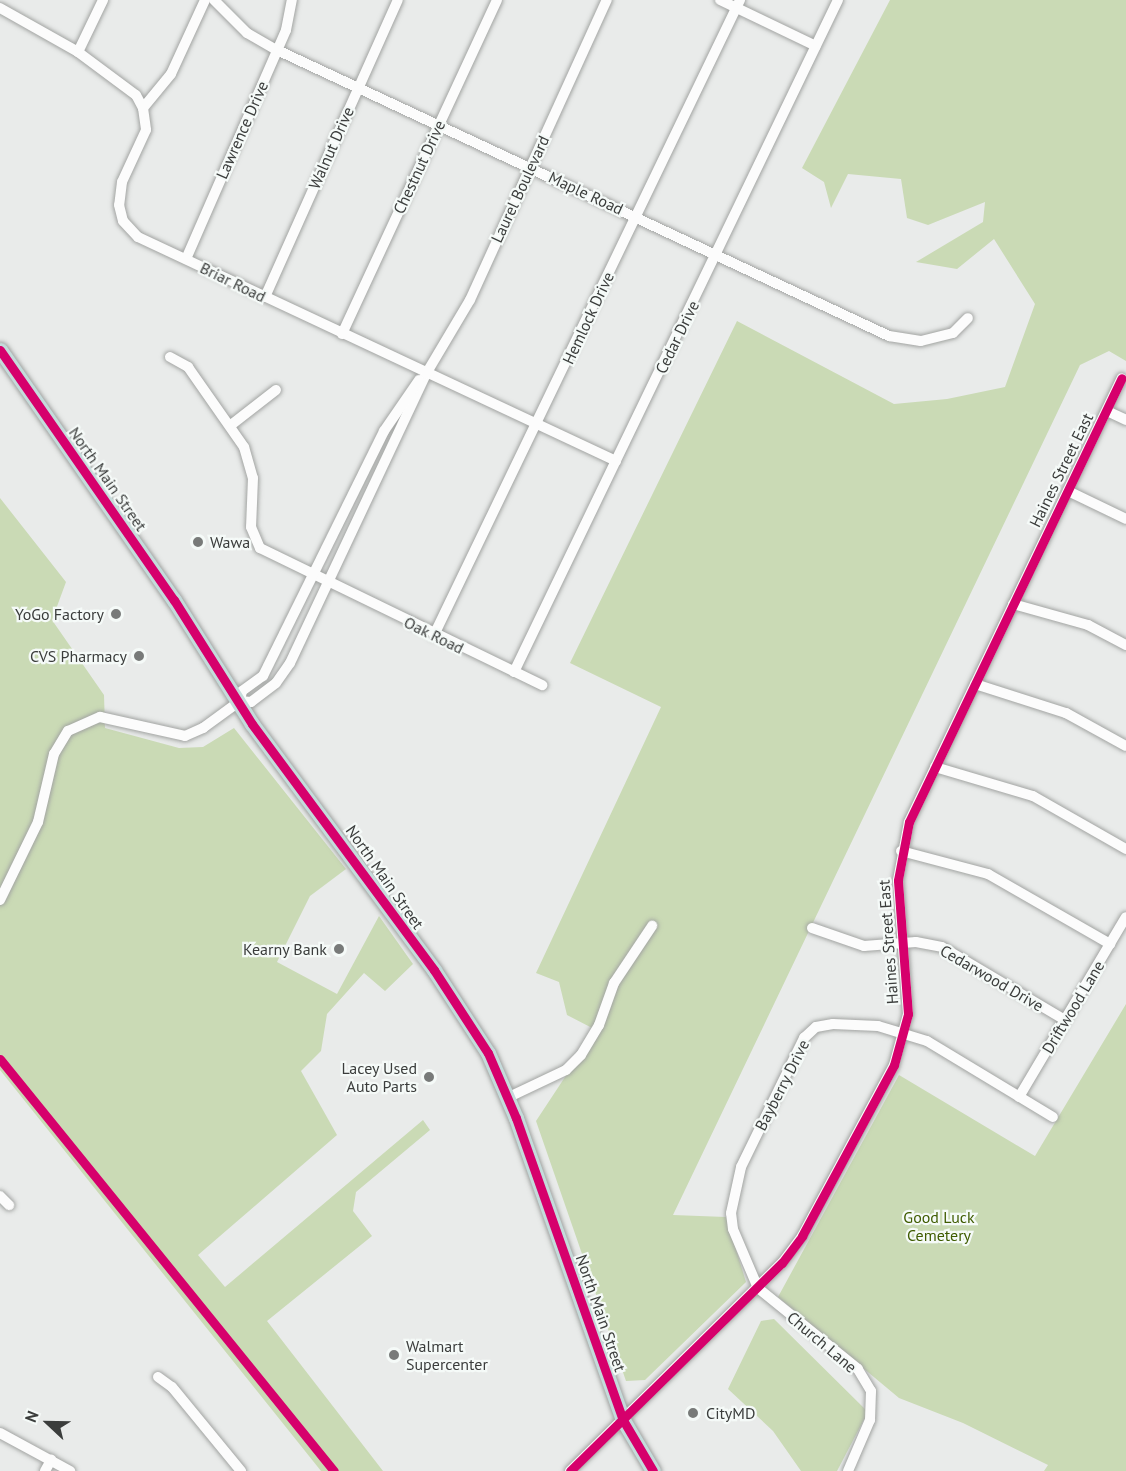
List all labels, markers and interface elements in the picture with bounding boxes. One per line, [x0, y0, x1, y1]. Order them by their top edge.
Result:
street label: Lawrence Drive [212, 78, 272, 182]
street label: Walnut Drive [304, 104, 358, 192]
street label: Chestnut Drive [389, 117, 449, 217]
street label: Laurel Boulevard [487, 133, 553, 245]
street label: Maple Road [546, 167, 626, 219]
street label: Briar Road [197, 258, 269, 306]
street label: Hemlock Drive [558, 269, 618, 367]
street label: Cedar Drive [651, 297, 703, 377]
street label: Haines Street East [1025, 410, 1097, 530]
street label: North Main Street [65, 423, 151, 535]
place label: Wawa [210, 532, 250, 552]
marker: Wawa [191, 535, 205, 549]
place label: YoGo Factory [15, 604, 104, 624]
marker: YoGo Factory [109, 607, 123, 621]
street label: Oak Road [401, 612, 467, 658]
place label: CVS Pharmacy [30, 646, 127, 666]
marker: CVS Pharmacy [132, 649, 146, 663]
street label: North Main Street [342, 821, 428, 933]
street label: Haines Street East [874, 879, 902, 1005]
place label: Kearny Bank [242, 939, 327, 959]
street label: Cedarwood Drive [937, 941, 1047, 1015]
marker: Kearny Bank [332, 942, 346, 956]
street label: Driftwood Lane [1038, 957, 1108, 1057]
street label: Bayberry Drive [751, 1036, 813, 1134]
place label: Lacey Used Auto Parts [341, 1058, 417, 1096]
marker: Lacey Used Auto Parts [422, 1070, 436, 1084]
park label: Good Luck Cemetery [903, 1207, 975, 1245]
street label: North Main Street [572, 1252, 630, 1374]
street label: Church Lane [783, 1307, 861, 1377]
place label: Walmart Supercenter [406, 1336, 488, 1374]
marker: Walmart Supercenter [387, 1348, 401, 1362]
north arrow [18, 1393, 78, 1453]
place label: CityMD [706, 1403, 755, 1423]
marker: CityMD [684, 1404, 702, 1422]
text: N [20, 1408, 43, 1425]

